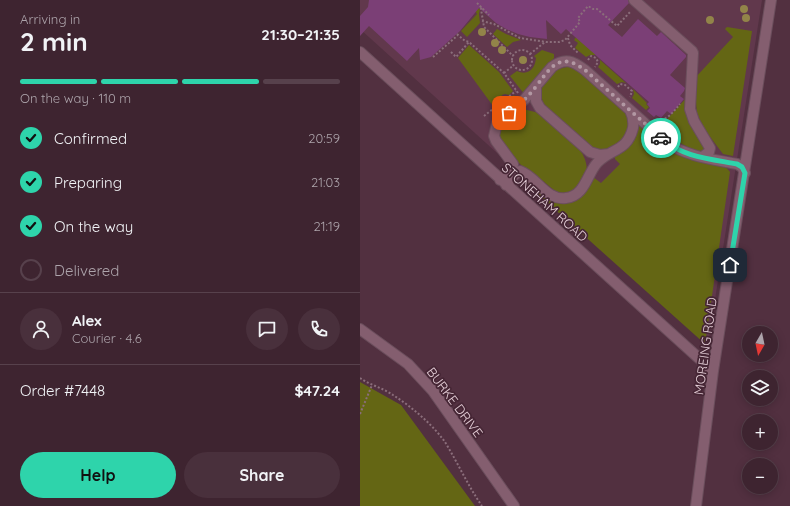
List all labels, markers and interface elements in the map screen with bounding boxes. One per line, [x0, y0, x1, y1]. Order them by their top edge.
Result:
text: Arriving in [20, 11, 80, 27]
text: 2 min [20, 25, 88, 58]
text: 21:30–21:35 [261, 25, 340, 44]
text: On the way · 110 m [20, 90, 131, 106]
pin [492, 96, 526, 130]
icon: bag [498, 102, 520, 124]
courier [641, 118, 681, 158]
icon: check [20, 127, 42, 149]
icon: car [650, 127, 672, 149]
text: Confirmed [54, 129, 127, 148]
text: 20:59 [308, 130, 340, 146]
street label: STONEHAM ROAD [499, 159, 591, 245]
icon: check [20, 171, 42, 193]
text: Preparing [54, 173, 122, 192]
text: 21:03 [311, 174, 340, 190]
icon: check [20, 215, 42, 237]
text: On the way [54, 217, 133, 236]
text: 21:19 [313, 218, 340, 234]
pin [713, 248, 747, 282]
icon: home [719, 254, 741, 276]
text: Delivered [54, 261, 119, 280]
street label: MOREING ROAD [690, 296, 720, 396]
button: person [20, 308, 62, 350]
button: chat [246, 308, 288, 350]
button: phone [298, 308, 340, 350]
text: Alex [72, 311, 102, 330]
north arrow [742, 326, 778, 362]
map controls [742, 326, 778, 494]
text: Courier · 4.6 [72, 330, 142, 346]
street label: BURKE DRIVE [423, 364, 487, 440]
button: layers [742, 370, 778, 406]
text: Order #7448 [20, 381, 105, 400]
text: $47.24 [294, 381, 340, 400]
button: + [742, 414, 778, 450]
button: Help [20, 452, 176, 498]
button: Share [184, 452, 340, 498]
button: − [742, 458, 778, 494]

